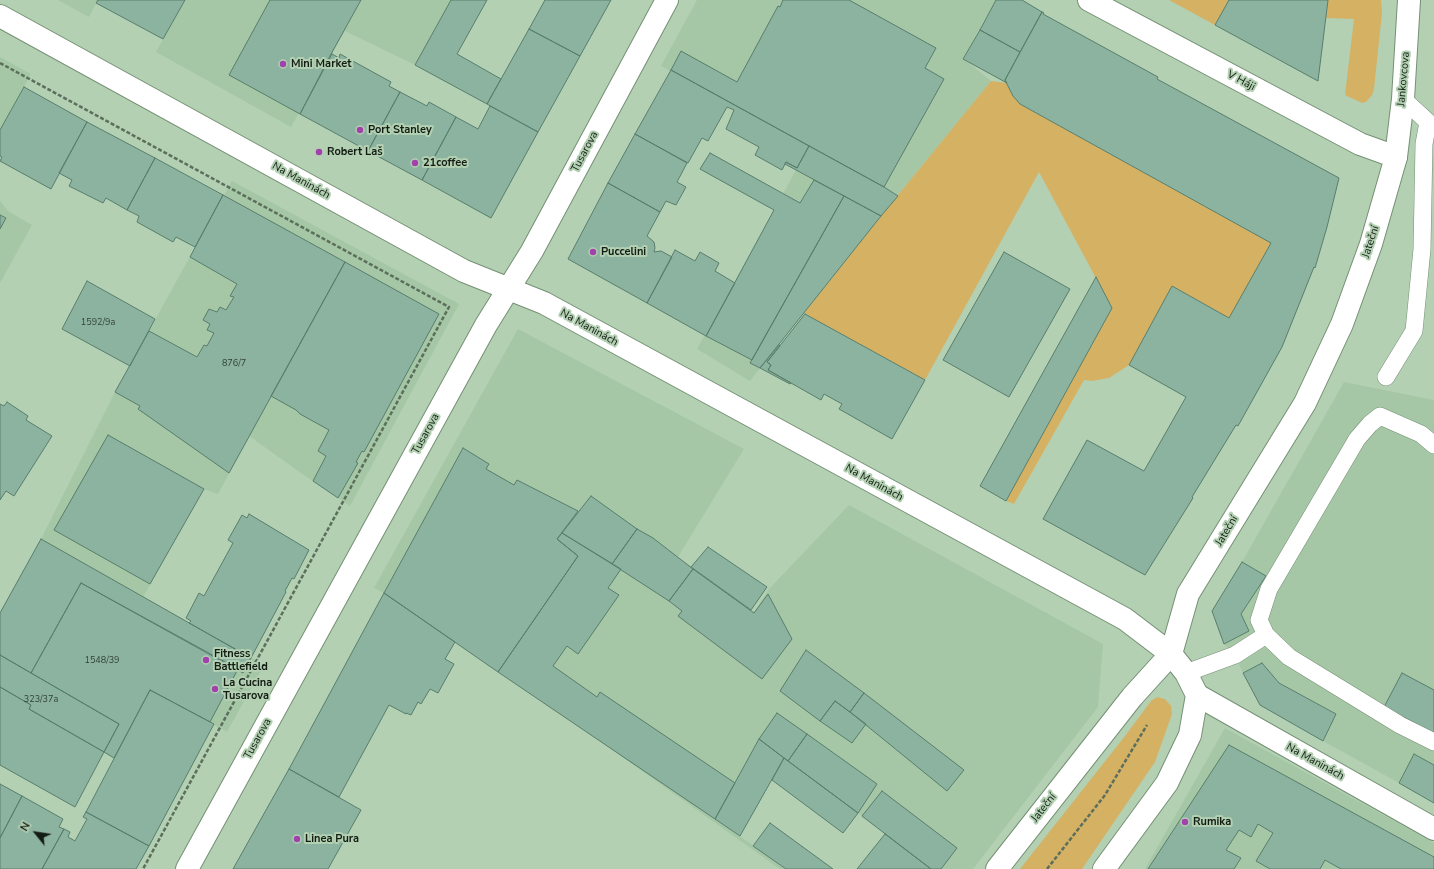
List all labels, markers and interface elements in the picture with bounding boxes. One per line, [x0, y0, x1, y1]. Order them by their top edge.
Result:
street label: Jankovcova [1395, 51, 1413, 107]
place label: Mini Market [291, 57, 351, 71]
marker: Mini Market [278, 59, 288, 69]
street label: V Háji [1225, 68, 1257, 94]
place label: Port Stanley [368, 123, 432, 137]
marker: Port Stanley [355, 125, 365, 135]
street label: Tusarova [569, 129, 601, 175]
place label: Robert Laš [327, 145, 383, 159]
marker: Robert Laš [314, 147, 324, 157]
place label: 21coffee [423, 156, 467, 170]
marker: 21coffee [410, 158, 420, 168]
street label: Na Maninách [270, 160, 332, 202]
street label: Jateční [1360, 224, 1382, 260]
place label: Puccelini [601, 245, 646, 259]
marker: Puccelini [588, 247, 598, 257]
street label: Na Maninách [558, 307, 620, 349]
house number: 1592/9a [81, 318, 115, 328]
house number: 876/7 [222, 359, 246, 369]
street label: Tusarova [409, 411, 443, 457]
street label: Na Maninách [843, 462, 905, 504]
street label: Jateční [1213, 513, 1241, 549]
place label: Fitness Battlefield [214, 647, 268, 673]
marker: Fitness Battlefield [201, 655, 211, 665]
house number: 1548/39 [85, 656, 119, 666]
place label: La Cucina Tusarova [223, 676, 272, 702]
marker: La Cucina Tusarova [210, 684, 220, 694]
house number: 323/37a [24, 695, 58, 705]
street label: Tusarova [241, 716, 275, 762]
street label: Na Maninách [1284, 741, 1346, 783]
street label: Jateční [1029, 791, 1059, 825]
north arrow [16, 813, 56, 853]
place label: Rumika [1193, 815, 1231, 829]
marker: Rumika [1180, 817, 1190, 827]
text: N [17, 819, 34, 834]
place label: Linea Pura [305, 832, 359, 846]
marker: Linea Pura [292, 834, 302, 844]

